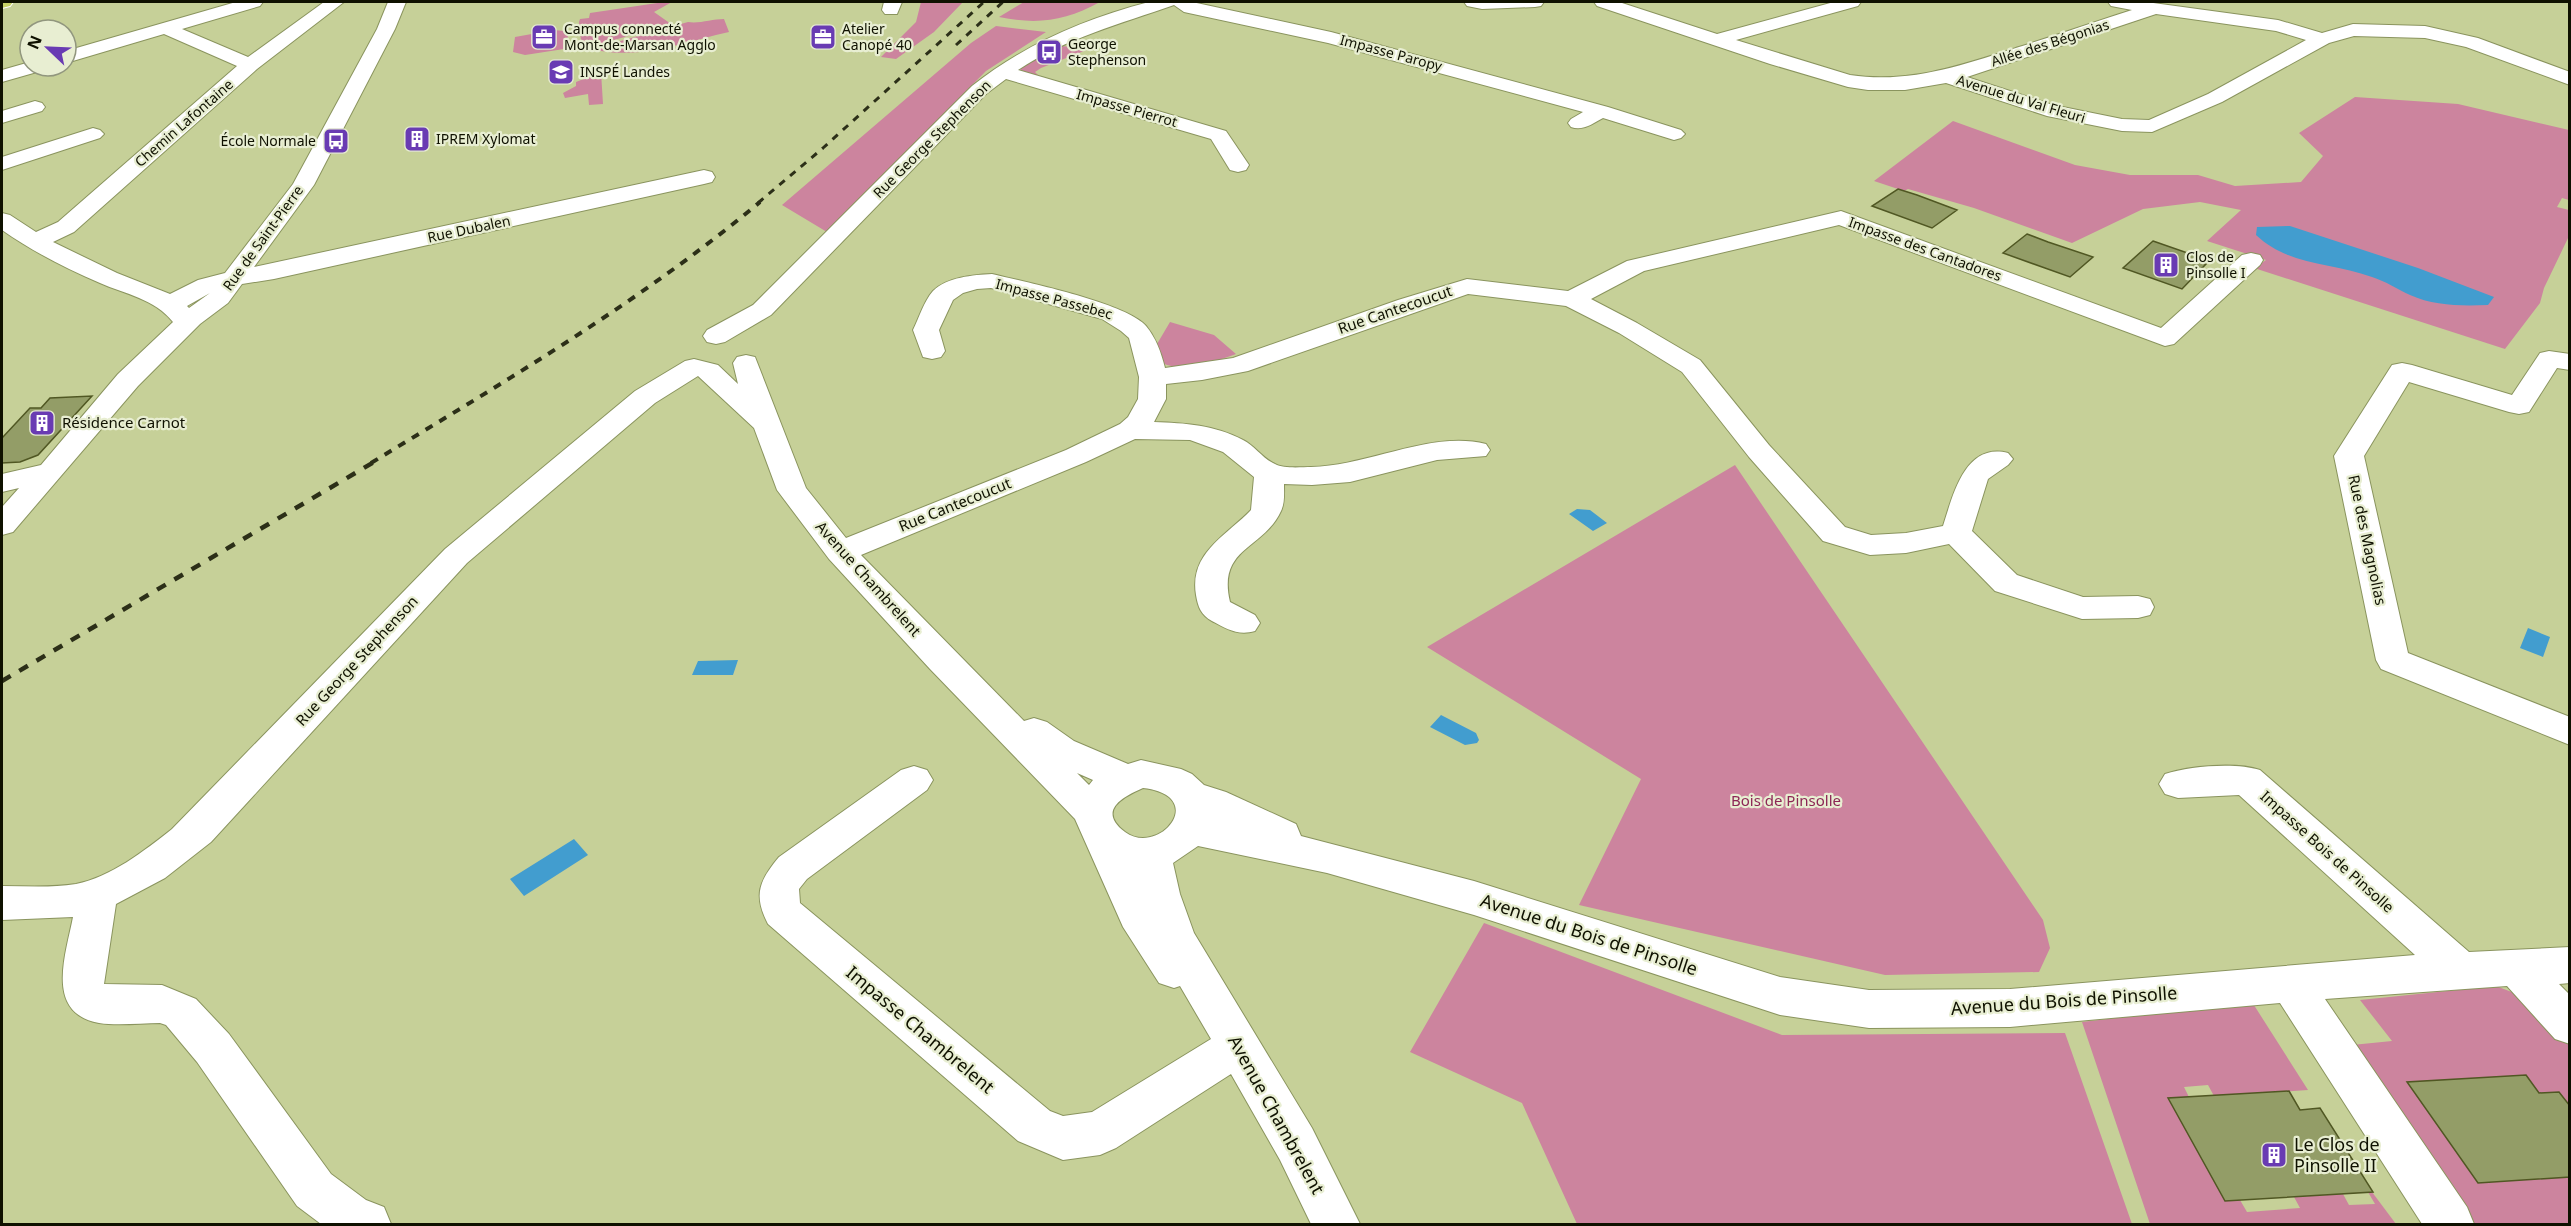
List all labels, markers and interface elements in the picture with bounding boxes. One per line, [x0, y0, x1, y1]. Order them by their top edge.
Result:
street label: Allée des Bégonias [1988, 14, 2112, 71]
north arrow [18, 18, 78, 78]
place label: Campus connecté Mont-de-Marsan Agglo [564, 19, 716, 54]
place label: Atelier Canopé 40 [842, 19, 912, 54]
office icon: Campus connecté Mont-de-Marsan Agglo [529, 22, 559, 52]
office icon: Atelier Canopé 40 [808, 22, 838, 52]
street label: Impasse Paropy [1338, 30, 1445, 76]
text: N [22, 32, 47, 52]
place label: George Stephenson [1068, 34, 1146, 69]
bus stop icon: George Stephenson [1034, 37, 1064, 67]
school or university icon: INSPÉ Landes [546, 57, 576, 87]
place label: INSPÉ Landes [580, 62, 670, 81]
street label: Avenue du Val Fleuri [1954, 70, 2088, 127]
street label: Chemin Lafontaine [130, 75, 237, 171]
street label: Rue George Stephenson [869, 76, 995, 202]
street label: Impasse Pierrot [1075, 84, 1180, 131]
building icon: IPREM Xylomat [402, 124, 432, 154]
bus stop icon: École Normale [321, 126, 351, 156]
place label: IPREM Xylomat [436, 129, 535, 148]
place label: École Normale [221, 131, 316, 150]
street label: Rue de Saint-Pierre [218, 181, 307, 294]
street label: Rue Dubalen [426, 210, 512, 247]
street label: Impasse des Cantadores [1846, 212, 2005, 285]
place label: Clos de Pinsolle I [2186, 247, 2246, 282]
building icon: Clos de Pinsolle I [2151, 250, 2181, 280]
street label: Impasse Passebec [994, 274, 1115, 323]
street label: Rue Cantecoucut [1335, 280, 1455, 338]
building icon: Résidence Carnot [27, 408, 57, 438]
place label: Résidence Carnot [62, 412, 186, 432]
street label: Rue Cantecoucut [896, 472, 1014, 536]
street label: Rue des Magnolias [2344, 473, 2392, 607]
street label: Avenue Chambrelent [812, 517, 926, 641]
street label: Rue George Stephenson [291, 591, 422, 730]
street label: Impasse Bois de Pinsolle [2256, 786, 2399, 917]
park label: Bois de Pinsolle [1731, 790, 1841, 810]
street label: Avenue du Bois de Pinsolle [1478, 888, 1701, 981]
street label: Impasse Chambrelent [842, 960, 1000, 1099]
street label: Avenue du Bois de Pinsolle [1950, 980, 2178, 1020]
street label: Avenue Chambrelent [1223, 1031, 1331, 1199]
place label: Le Clos de Pinsolle II [2294, 1132, 2380, 1177]
building icon: Le Clos de Pinsolle II [2259, 1140, 2289, 1170]

